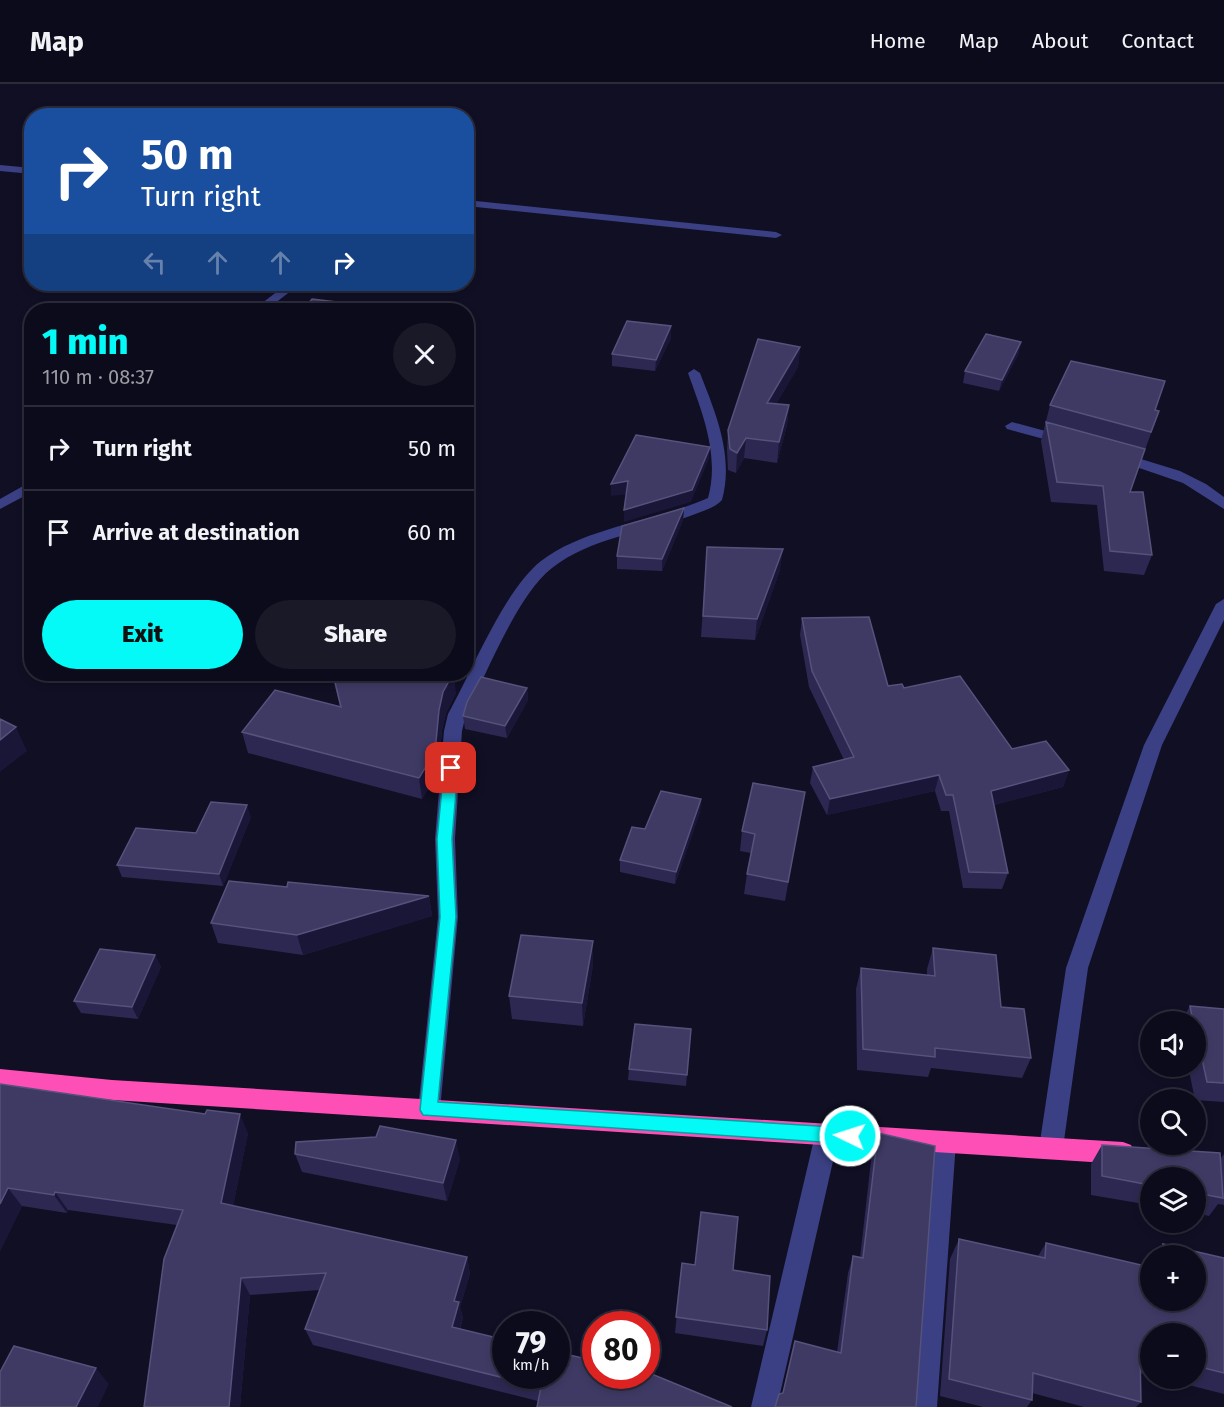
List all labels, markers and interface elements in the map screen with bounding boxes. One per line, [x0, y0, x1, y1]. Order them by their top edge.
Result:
text: Map [30, 25, 84, 58]
text: Home [870, 28, 926, 54]
text: Map [959, 28, 999, 54]
text: About [1032, 28, 1089, 54]
text: Contact [1122, 28, 1194, 54]
text: 50 m [141, 130, 234, 180]
icon: right [42, 132, 120, 210]
text: Turn right [141, 181, 261, 213]
icon: left [138, 246, 171, 279]
icon: ahead [201, 246, 234, 279]
icon: ahead [264, 246, 297, 279]
icon: right [327, 246, 360, 279]
text: 1 min [42, 320, 128, 364]
button: close [393, 323, 456, 386]
text: 110 m · 08:37 [42, 365, 154, 389]
icon: right [42, 432, 75, 465]
text: Turn right [93, 435, 192, 462]
text: 50 m [408, 435, 456, 462]
icon: arrive [42, 516, 75, 549]
text: Arrive at destination [93, 519, 300, 546]
text: 60 m [407, 519, 456, 546]
button: Exit [42, 600, 243, 669]
button: Share [255, 600, 456, 669]
pin [425, 742, 476, 793]
icon: arrive [434, 751, 467, 784]
map controls [1140, 1011, 1206, 1389]
button: sound [1140, 1011, 1206, 1077]
button: search [1140, 1089, 1206, 1155]
position arrow [818, 1104, 882, 1168]
button: layers [1140, 1167, 1206, 1233]
button: + [1140, 1245, 1206, 1311]
speed limit sign: 80 [582, 1311, 660, 1389]
button: − [1140, 1323, 1206, 1389]
text: 79 [516, 1325, 546, 1361]
text: km/h [512, 1356, 550, 1374]

